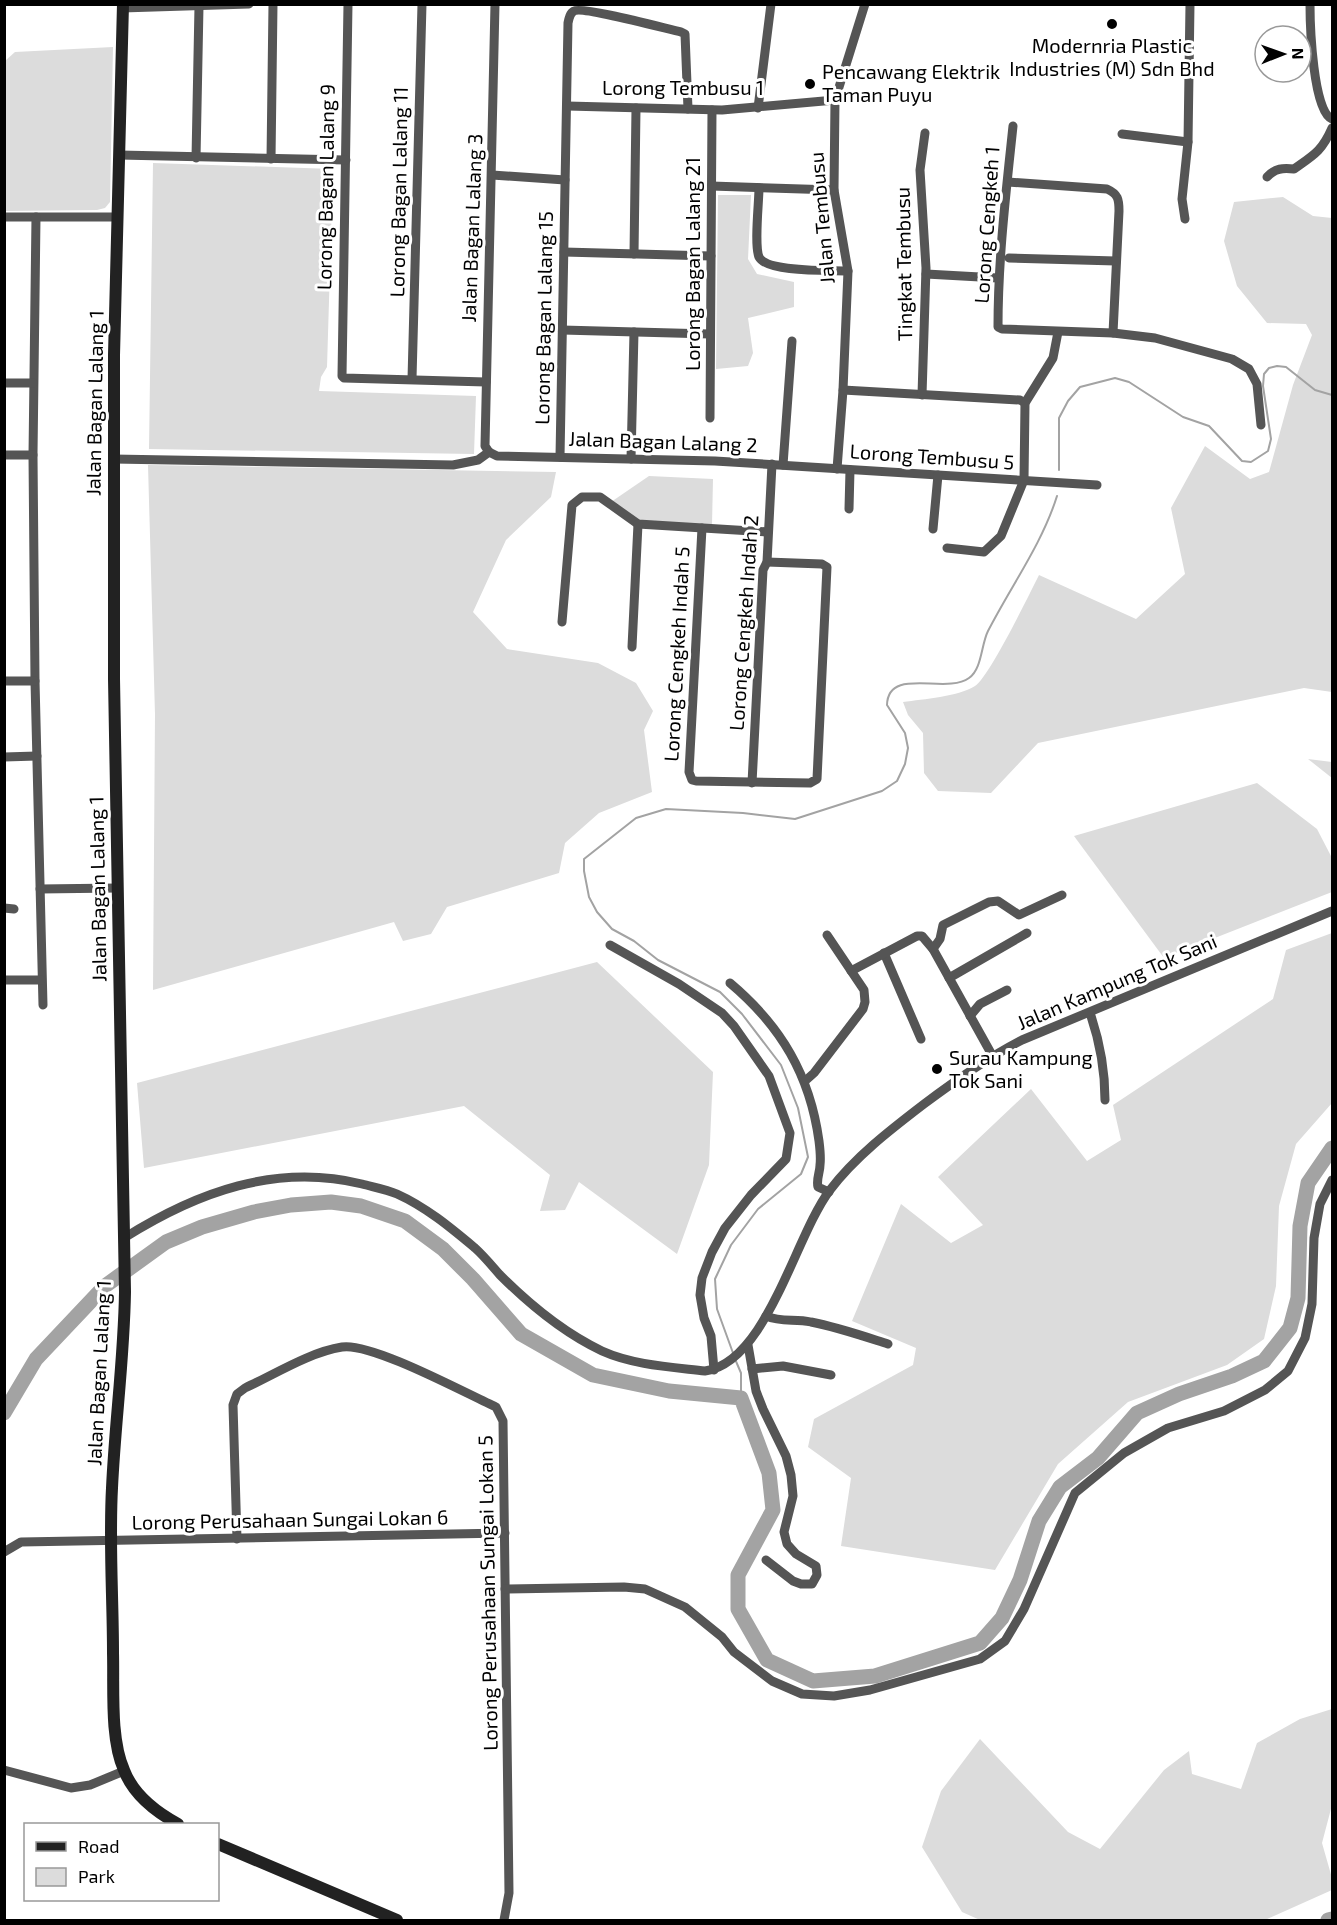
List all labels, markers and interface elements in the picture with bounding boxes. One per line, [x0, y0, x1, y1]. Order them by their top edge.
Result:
marker: Modernria Plastic Industries (M) Sdn Bhd [1105, 17, 1119, 31]
north arrow [1253, 24, 1313, 84]
place label: Modernria Plastic Industries (M) Sdn Bhd [1009, 33, 1215, 80]
text: N [1289, 48, 1308, 60]
place label: Pencawang Elektrik Taman Puyu [822, 59, 1000, 106]
street label: Lorong Tembusu 1 [602, 75, 764, 99]
marker: Pencawang Elektrik Taman Puyu [803, 77, 817, 91]
street label: Lorong Bagan Lalang 9 [311, 84, 339, 290]
street label: Lorong Bagan Lalang 11 [384, 86, 412, 298]
street label: Jalan Bagan Lalang 3 [456, 133, 486, 323]
street label: Lorong Cengkeh 1 [969, 146, 1003, 304]
street label: Jalan Tembusu [803, 151, 839, 285]
street label: Lorong Bagan Lalang 21 [680, 157, 704, 371]
street label: Tingkat Tembusu [890, 187, 916, 341]
street label: Lorong Bagan Lalang 15 [529, 211, 557, 425]
street label: Jalan Bagan Lalang 1 [80, 310, 108, 496]
street label: Jalan Bagan Lalang 2 [568, 426, 758, 456]
street label: Lorong Tembusu 5 [849, 438, 1015, 474]
street label: Lorong Cengkeh Indah 2 [723, 514, 763, 732]
street label: Lorong Cengkeh Indah 5 [658, 546, 694, 762]
street label: Jalan Bagan Lalang 1 [83, 796, 111, 982]
street label: Jalan Kampung Tok Sani [1013, 928, 1220, 1034]
place label: Surau Kampung Tok Sani [949, 1045, 1093, 1092]
marker: Surau Kampung Tok Sani [930, 1062, 944, 1076]
street label: Jalan Bagan Lalang 1 [81, 1280, 115, 1466]
street label: Lorong Perusahaan Sungai Lokan 5 [472, 1435, 502, 1751]
street label: Lorong Perusahaan Sungai Lokan 6 [132, 1504, 448, 1534]
legend [24, 1823, 219, 1901]
text: Road [78, 1835, 119, 1857]
text: Park [78, 1865, 115, 1887]

